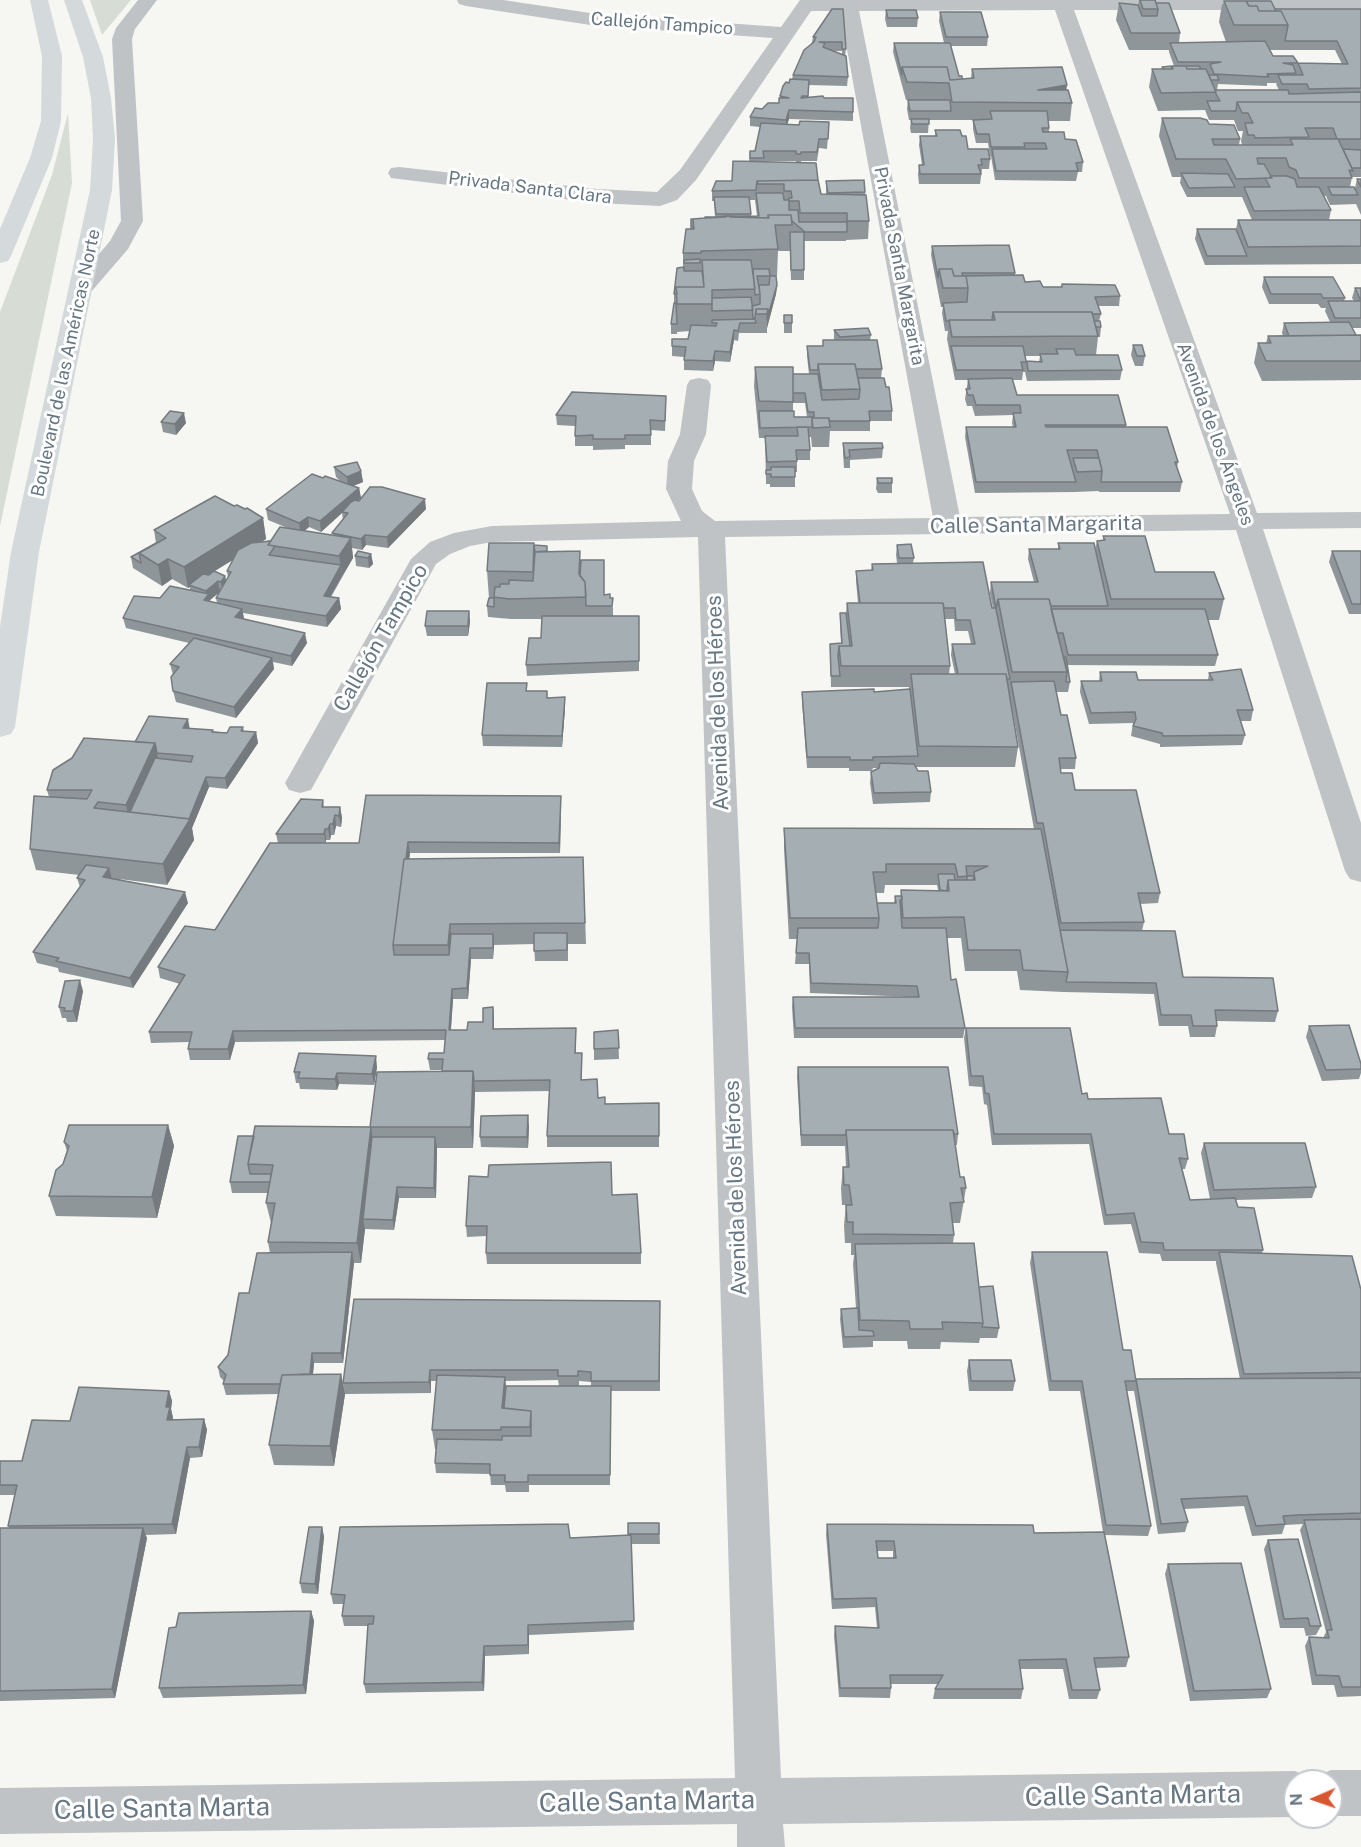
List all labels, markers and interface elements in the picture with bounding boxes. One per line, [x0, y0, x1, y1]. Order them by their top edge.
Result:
street label: Callejón Tampico [590, 8, 734, 40]
street label: Privada Santa Margarita [869, 165, 929, 367]
street label: Privada Santa Clara [447, 167, 613, 209]
street label: Boulevard de las Américas Norte [27, 227, 105, 499]
street label: Avenida de los Ángeles [1172, 340, 1258, 528]
street label: Calle Santa Margarita [930, 511, 1142, 539]
street label: Callejón Tampico [329, 560, 433, 716]
street label: Avenida de los Héroes [702, 595, 734, 811]
street label: Avenida de los Héroes [720, 1080, 752, 1296]
north arrow [1283, 1769, 1343, 1829]
street label: Calle Santa Marta [1025, 1779, 1241, 1813]
street label: Calle Santa Marta [539, 1785, 755, 1819]
street label: Calle Santa Marta [54, 1792, 270, 1826]
text: N [1287, 1793, 1306, 1806]

